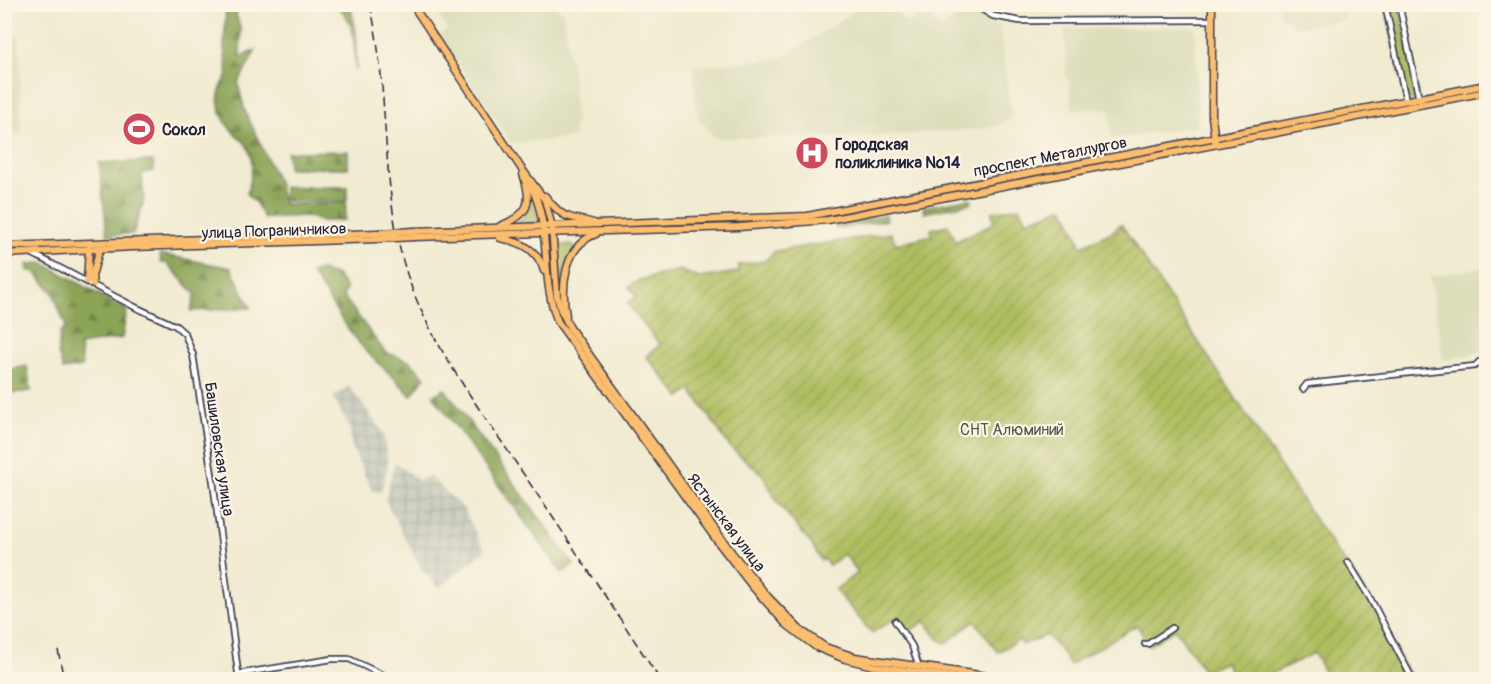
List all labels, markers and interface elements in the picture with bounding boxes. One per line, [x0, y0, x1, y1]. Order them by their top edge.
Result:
sports icon: Сокол [121, 111, 157, 147]
place label: Сокол [162, 120, 206, 140]
street label: проспект Металлургов [972, 132, 1129, 182]
hospital icon: Городская поликлиника №14 [794, 135, 830, 171]
place label: Городская поликлиника №14 [835, 135, 961, 173]
street label: улица Пограничников [200, 218, 347, 244]
street label: Башиловская улица [200, 381, 238, 517]
park label: СНТ Алюминий [960, 420, 1064, 440]
street label: Ястынская улица [683, 469, 770, 576]

